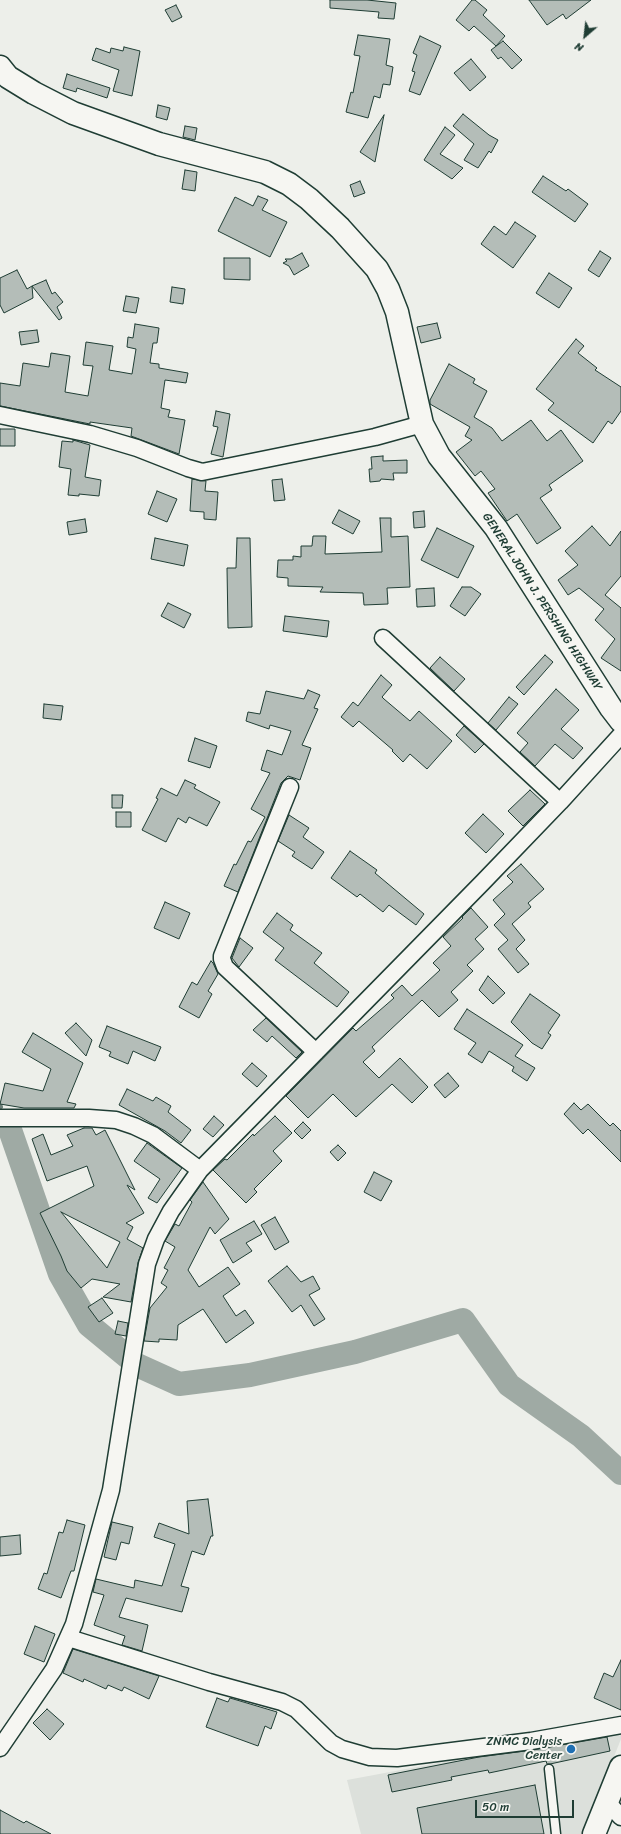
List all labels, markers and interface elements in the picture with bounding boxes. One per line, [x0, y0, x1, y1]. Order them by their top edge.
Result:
north arrow [565, 16, 605, 56]
text: N [571, 37, 587, 57]
street label: GENERAL JOHN J. PERSHING HIGHWAY [479, 510, 605, 694]
place label: ZNMC Dialysis Center [486, 1735, 562, 1763]
marker: ZNMC Dialysis Center [565, 1743, 577, 1755]
scale bar [477, 1792, 576, 1818]
text: 50 m [482, 1796, 509, 1818]

